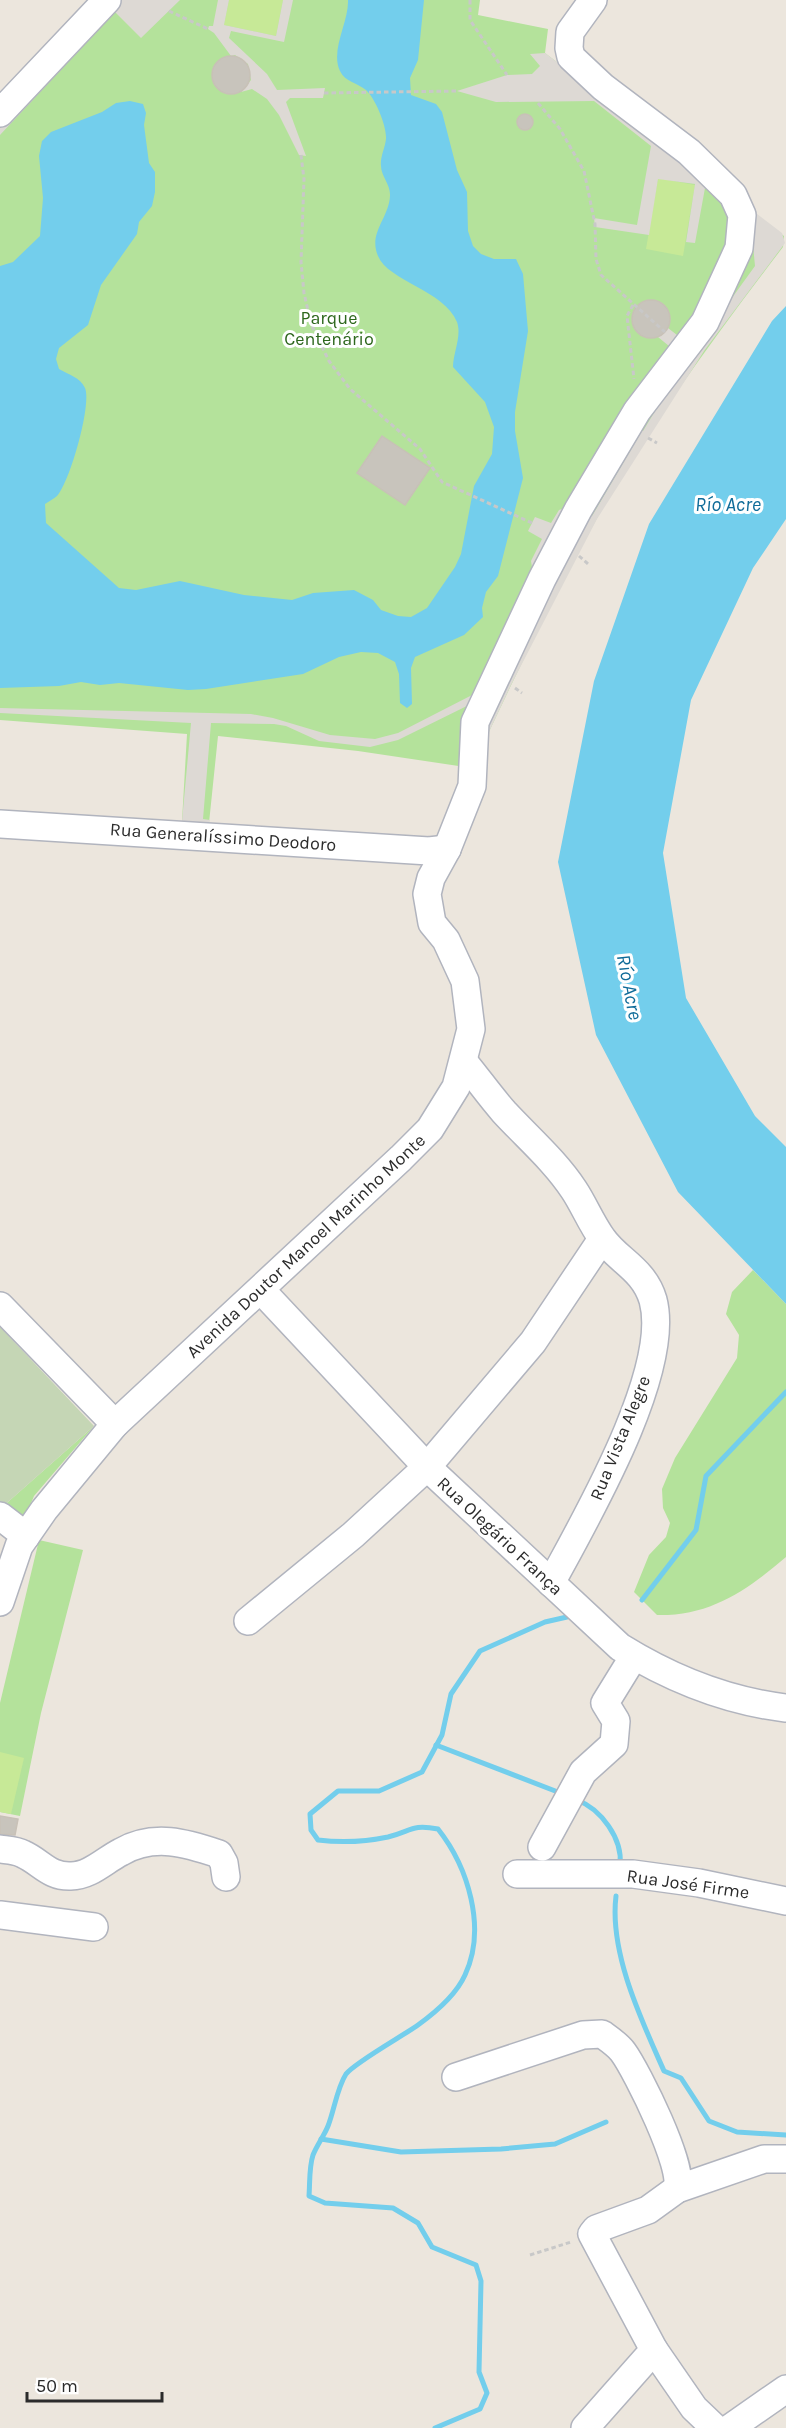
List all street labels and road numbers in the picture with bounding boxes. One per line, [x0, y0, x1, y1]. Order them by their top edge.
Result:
street label: Rua Generalíssimo Deodoro [109, 818, 337, 856]
street label: Avenida Doutor Manoel Marinho Monte [182, 1129, 430, 1363]
street label: Rua Vista Alegre [585, 1372, 655, 1504]
street label: Rua Olegário França [433, 1472, 567, 1600]
street label: Rua José Firme [625, 1865, 751, 1903]

